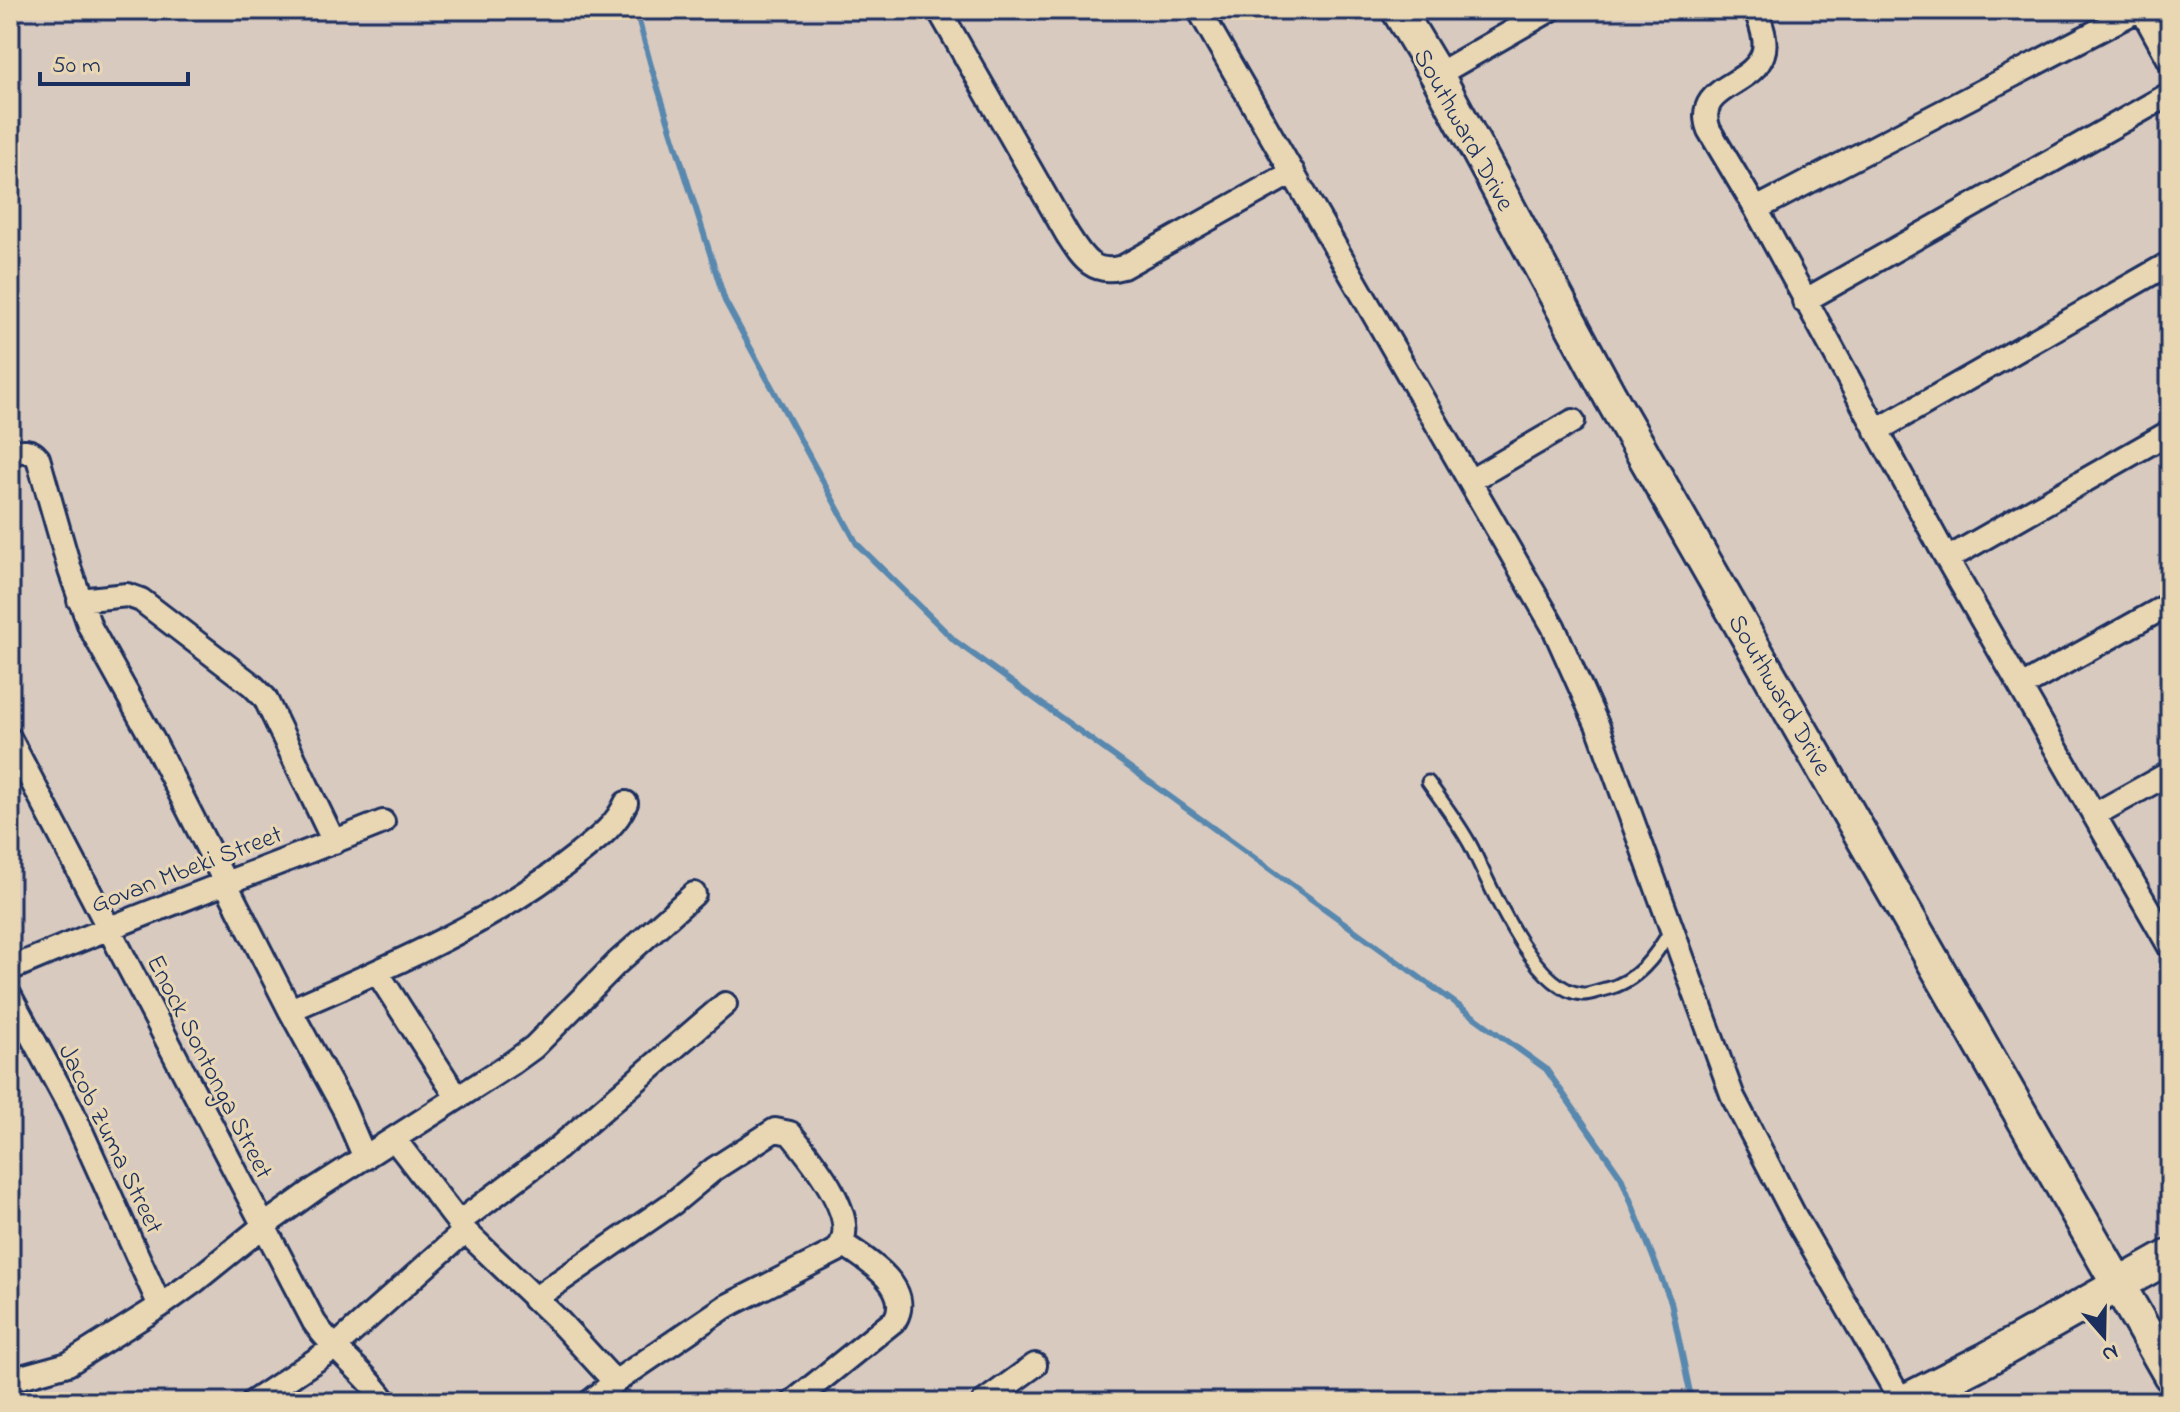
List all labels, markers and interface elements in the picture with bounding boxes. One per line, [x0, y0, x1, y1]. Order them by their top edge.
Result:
scale bar [40, 36, 188, 86]
street label: Southward Drive [1402, 42, 1523, 219]
text: 50 m [52, 49, 101, 84]
street label: Southward Drive [1717, 608, 1840, 784]
street label: Govan Mbeki Street [86, 817, 289, 925]
street label: Enock Sontonga Street [135, 949, 282, 1186]
street label: Jacob Zuma Street [47, 1038, 172, 1241]
north arrow [2064, 1296, 2144, 1376]
text: N [2097, 1334, 2122, 1370]

